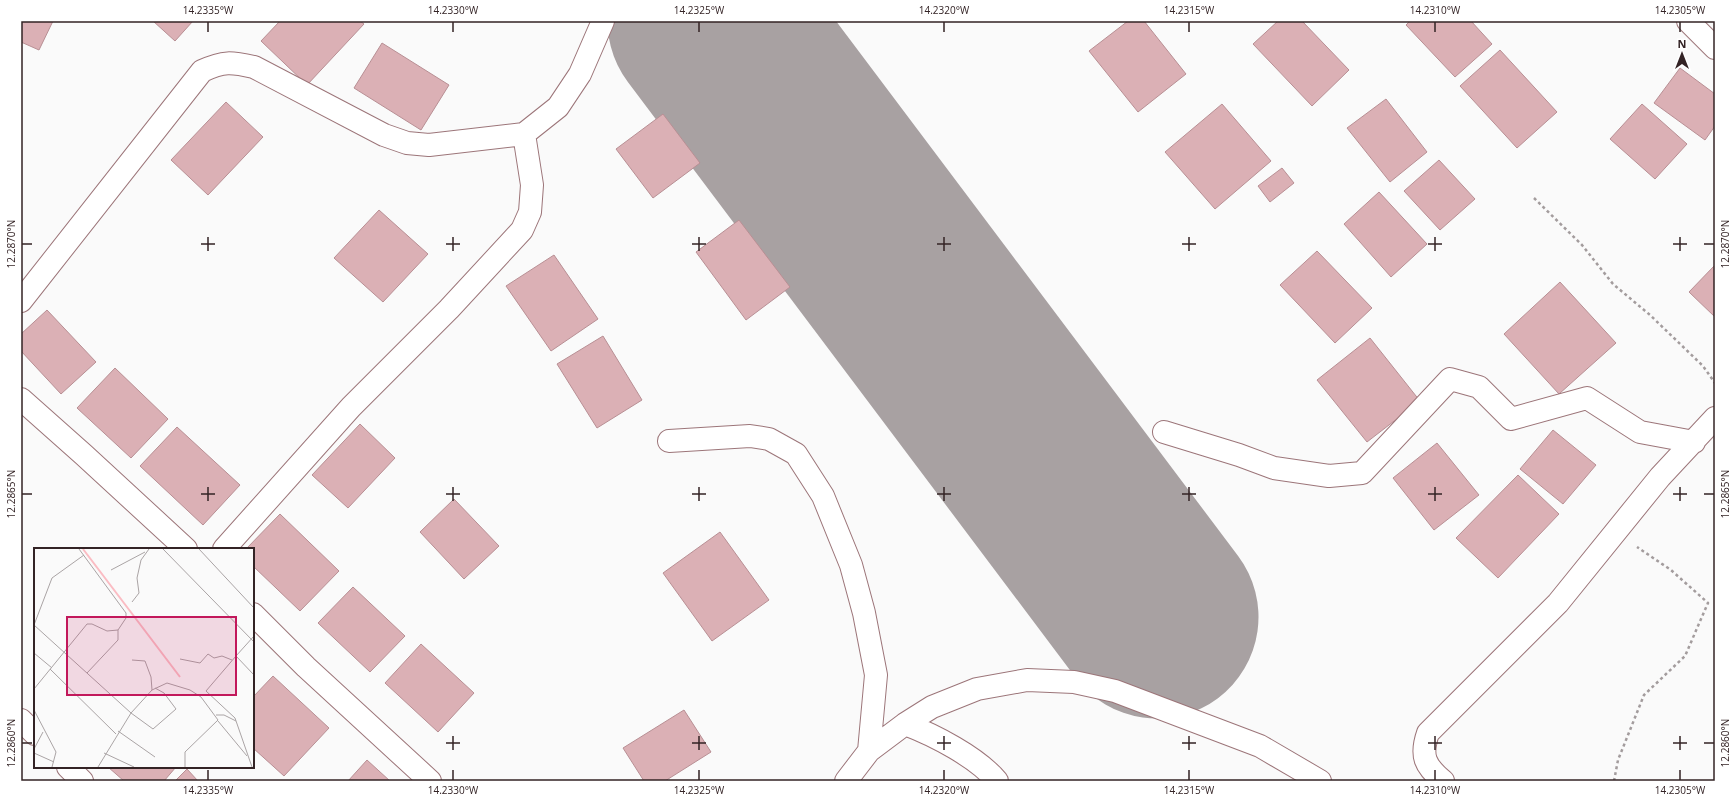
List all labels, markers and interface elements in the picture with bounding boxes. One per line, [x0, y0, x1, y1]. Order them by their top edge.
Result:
text: 14.2335°W [183, 3, 234, 17]
text: 14.2330°W [428, 3, 479, 17]
text: 14.2325°W [674, 3, 725, 17]
text: 14.2320°W [919, 3, 970, 17]
text: 14.2315°W [1164, 3, 1215, 17]
text: 14.2310°W [1410, 3, 1461, 17]
text: 14.2305°W [1655, 3, 1706, 17]
north arrow [1662, 34, 1702, 74]
text: N [1678, 36, 1686, 51]
text: 12.2870°N [4, 220, 18, 268]
text: 12.2870°N [1718, 220, 1732, 268]
text: 12.2865°N [4, 470, 18, 518]
text: 12.2865°N [1718, 470, 1732, 518]
inset map [34, 548, 254, 768]
text: 12.2860°N [4, 719, 18, 767]
text: 12.2860°N [1718, 719, 1732, 767]
text: 14.2335°W [183, 783, 234, 797]
text: 14.2330°W [428, 783, 479, 797]
text: 14.2325°W [674, 783, 725, 797]
text: 14.2320°W [919, 783, 970, 797]
text: 14.2315°W [1164, 783, 1215, 797]
text: 14.2310°W [1410, 783, 1461, 797]
text: 14.2305°W [1655, 783, 1706, 797]

